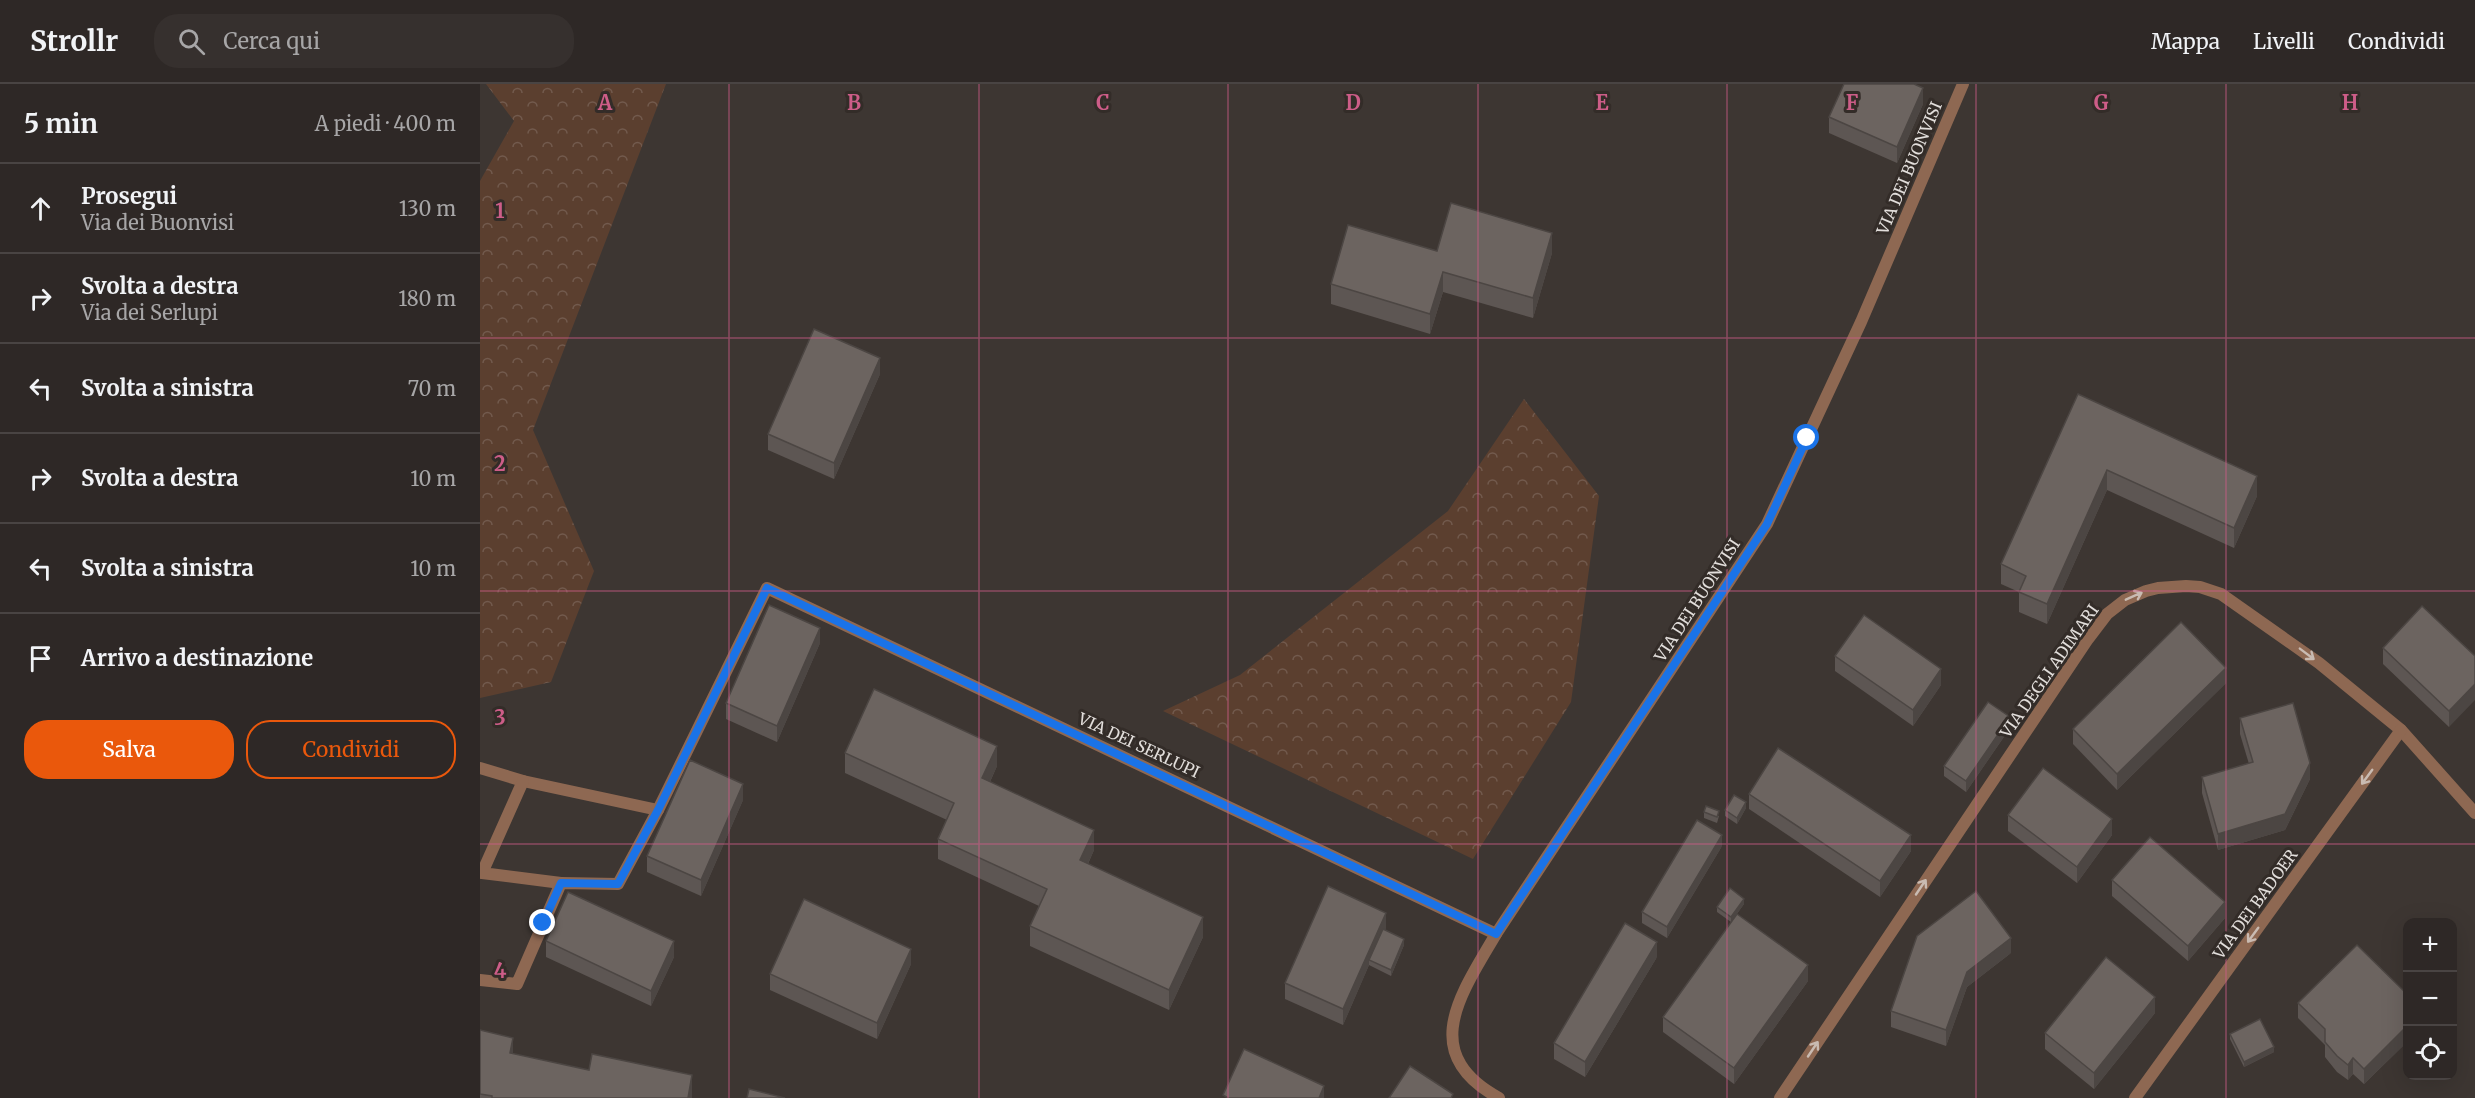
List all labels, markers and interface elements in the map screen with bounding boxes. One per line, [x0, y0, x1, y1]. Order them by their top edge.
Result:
search box [154, 14, 574, 68]
text: Strollr [30, 23, 118, 59]
icon: search [175, 25, 208, 58]
text: Cerca qui [223, 27, 320, 55]
text: Mappa [2151, 28, 2220, 55]
text: Livelli [2253, 28, 2315, 55]
text: Condividi [2348, 28, 2445, 55]
text: A [597, 90, 613, 115]
text: B [847, 90, 861, 115]
text: C [1096, 90, 1110, 115]
text: D [1345, 90, 1361, 115]
text: E [1595, 90, 1609, 115]
text: F [1846, 90, 1859, 115]
text: G [2094, 90, 2109, 115]
text: H [2342, 90, 2358, 115]
street label: VIA DEI BUONVISI [1872, 99, 1946, 238]
text: 5 min [24, 107, 98, 140]
text: A piedi · 400 m [315, 111, 456, 136]
text: Prosegui [81, 182, 177, 210]
icon: ahead [24, 192, 57, 225]
text: 130 m [399, 196, 456, 221]
text: 1 [495, 198, 505, 223]
text: Via dei Buonvisi [81, 210, 234, 235]
text: Svolta a destra [81, 272, 238, 300]
icon: right [24, 282, 57, 315]
text: 180 m [398, 286, 456, 311]
text: Via dei Serlupi [81, 300, 218, 325]
icon: left [24, 372, 57, 405]
text: Svolta a sinistra [81, 374, 254, 402]
text: 70 m [408, 376, 456, 401]
route start [1793, 424, 1819, 450]
text: 2 [494, 451, 506, 476]
icon: right [24, 462, 57, 495]
text: Svolta a destra [81, 464, 238, 492]
text: 10 m [410, 466, 456, 491]
street label: VIA DEI BUONVISI [1649, 535, 1744, 666]
icon: left [24, 552, 57, 585]
text: Svolta a sinistra [81, 554, 254, 582]
text: 10 m [410, 556, 456, 581]
one-way arrow [2124, 590, 2142, 601]
street label: VIA DEGLI ADIMARI [1995, 600, 2103, 742]
icon: arrive [24, 642, 57, 675]
text: Arrivo a destinazione [81, 644, 313, 672]
one-way arrow [2299, 647, 2315, 660]
text: 3 [494, 705, 506, 730]
street label: VIA DEI SERLUPI [1074, 708, 1203, 782]
button: Salva [24, 720, 234, 779]
button: Condividi [246, 720, 456, 779]
one-way arrow [2361, 769, 2373, 785]
street label: VIA DEI BADOER [2208, 845, 2302, 964]
one-way arrow [1915, 879, 1928, 896]
route end [529, 909, 555, 935]
map controls [2403, 918, 2457, 1080]
button: + [2403, 918, 2457, 972]
one-way arrow [2246, 927, 2259, 943]
text: 4 [494, 958, 507, 983]
button: − [2403, 972, 2457, 1026]
button: locate [2403, 1026, 2457, 1080]
one-way arrow [1807, 1042, 1819, 1058]

